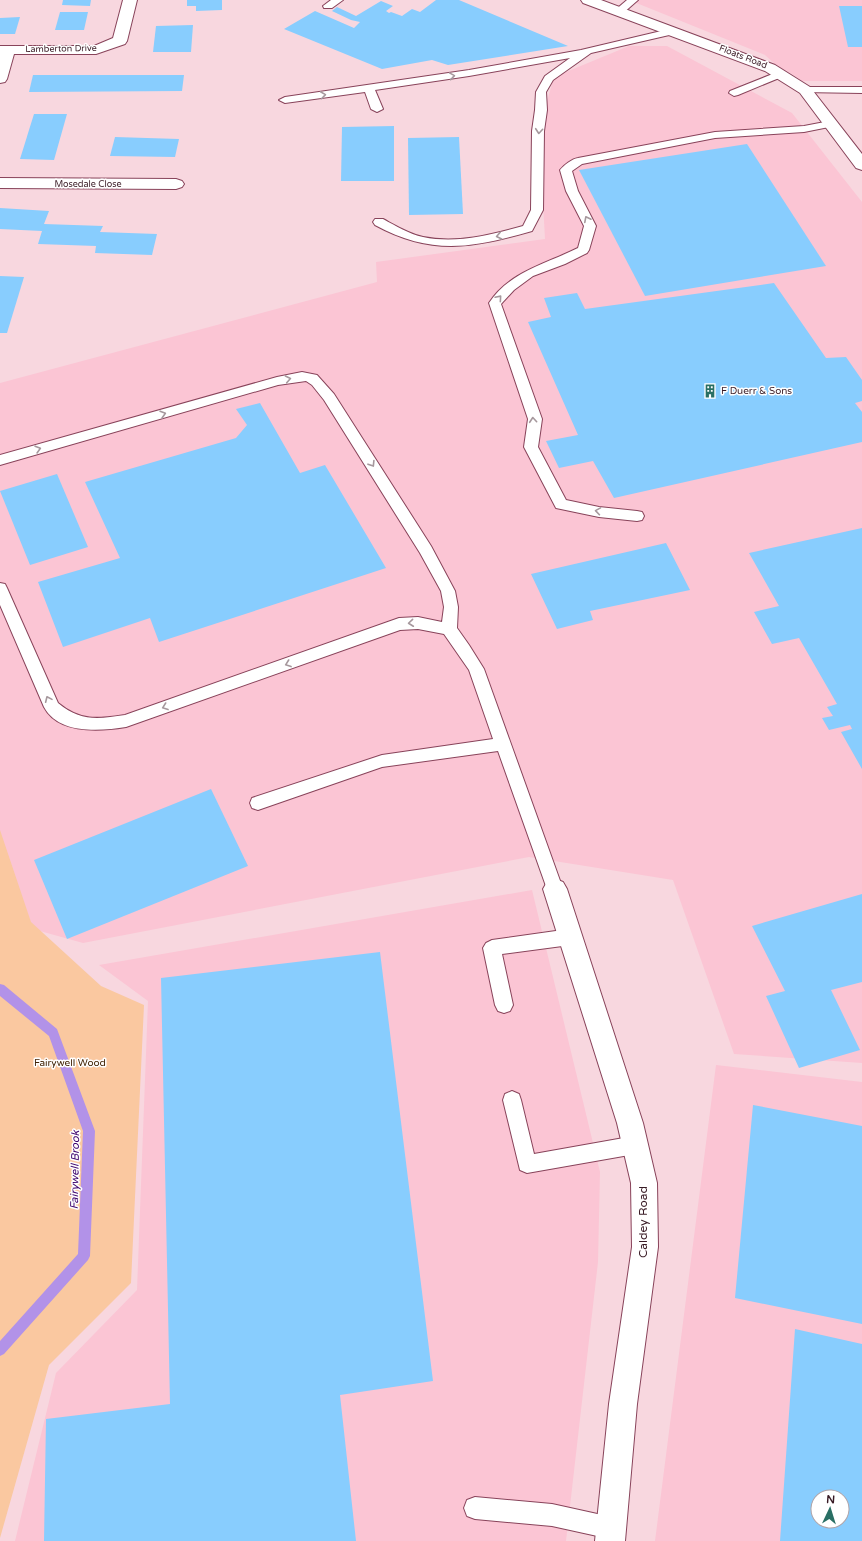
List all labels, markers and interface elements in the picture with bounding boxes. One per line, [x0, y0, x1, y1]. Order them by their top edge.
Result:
street label: Lamberton Drive [25, 43, 97, 55]
street label: Floats Road [717, 43, 769, 71]
one-way arrow [449, 72, 455, 81]
one-way arrow [320, 91, 326, 100]
one-way arrow [534, 128, 543, 134]
street label: Mosedale Close [54, 179, 122, 190]
one-way arrow [584, 216, 591, 224]
one-way arrow [496, 232, 502, 240]
one-way arrow [495, 295, 502, 303]
one-way arrow [285, 375, 291, 384]
building icon: F Duerr & Sons [702, 383, 718, 399]
place label: F Duerr & Sons [721, 385, 792, 397]
one-way arrow [159, 410, 166, 419]
one-way arrow [529, 416, 538, 423]
one-way arrow [34, 445, 41, 454]
one-way arrow [367, 460, 374, 467]
one-way arrow [595, 507, 601, 516]
one-way arrow [408, 619, 414, 628]
one-way arrow [284, 659, 291, 668]
one-way arrow [45, 696, 53, 703]
one-way arrow [162, 703, 169, 711]
park label: Fairywell Wood [34, 1057, 106, 1069]
water label: Fairywell Brook [68, 1129, 82, 1210]
street label: Caldey Road [636, 1186, 650, 1258]
north arrow [810, 1489, 850, 1529]
text: N [826, 1493, 836, 1506]

